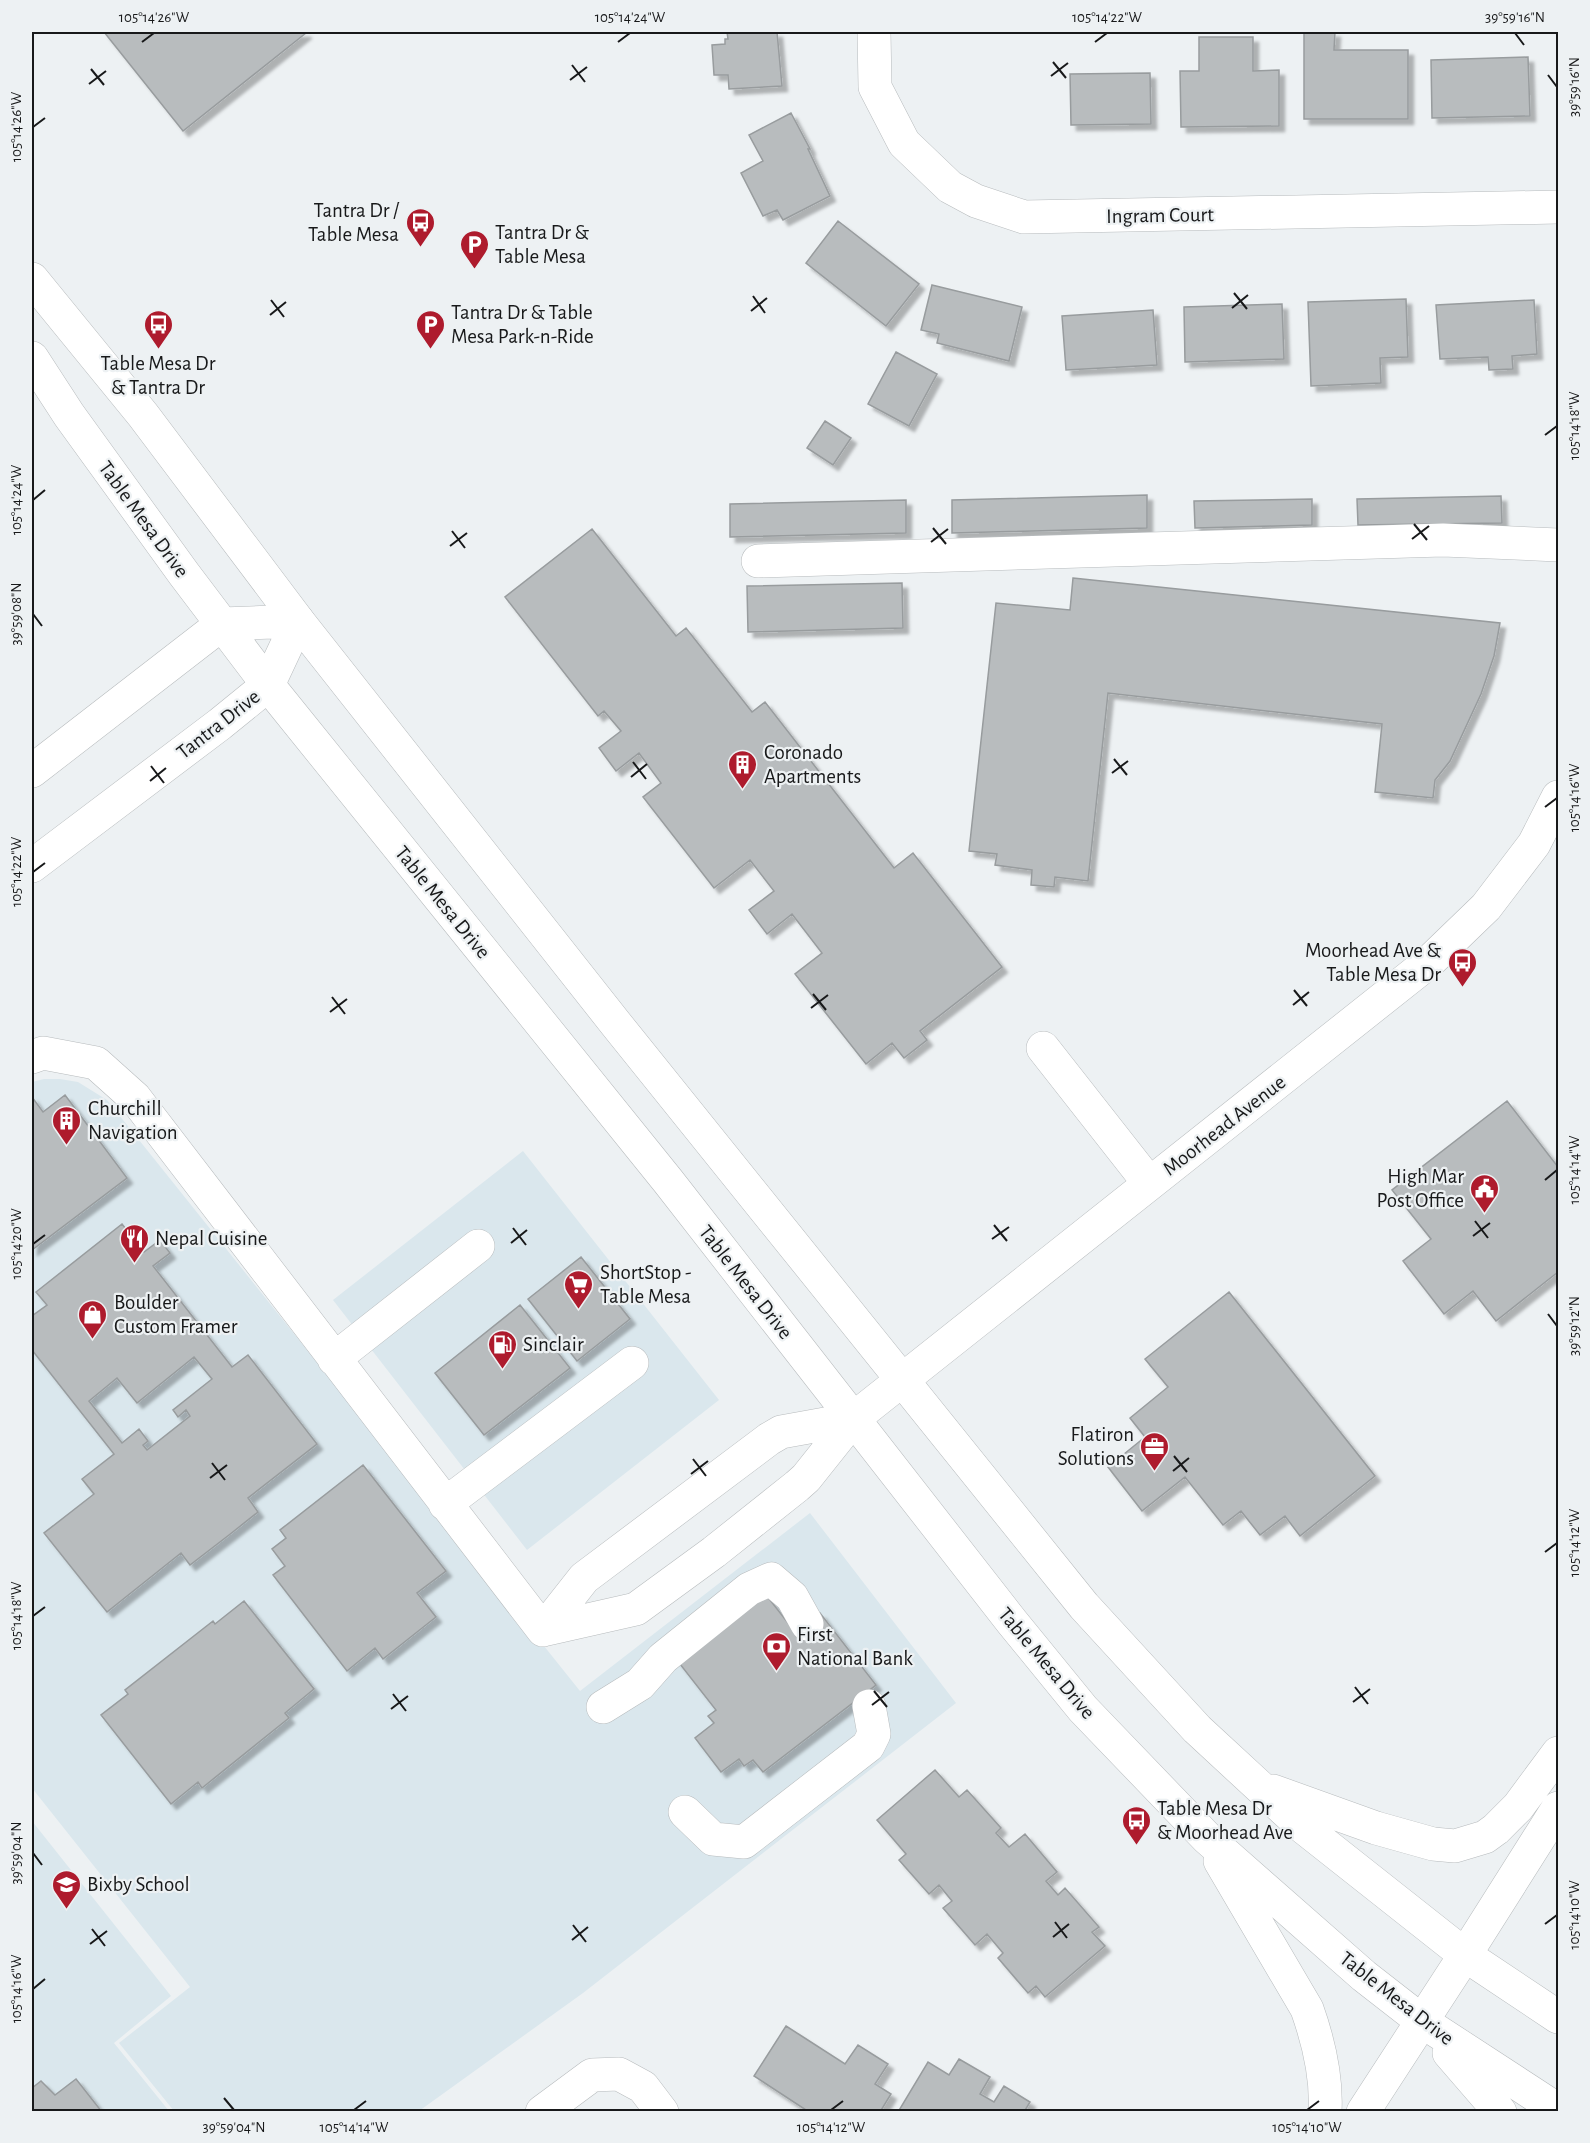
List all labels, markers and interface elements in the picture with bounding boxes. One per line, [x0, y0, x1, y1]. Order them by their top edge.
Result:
text: 105°14'26"W [119, 10, 190, 25]
text: 105°14'24"W [595, 10, 666, 25]
text: 105°14'22"W [1072, 10, 1143, 25]
text: 39°59'16"N [1485, 10, 1545, 25]
text: 39°59'16"N [1567, 57, 1582, 117]
text: 105°14'26"W [9, 91, 24, 162]
place label: Tantra Dr / Table Mesa [308, 200, 400, 245]
street label: Ingram Court [1106, 204, 1214, 227]
bus stop icon: Tantra Dr / Table Mesa [404, 206, 436, 248]
place label: Tantra Dr & Table Mesa [495, 222, 589, 267]
parking icon: Tantra Dr & Table Mesa [458, 228, 490, 270]
place label: Tantra Dr & Table Mesa Park-n-Ride [451, 302, 594, 347]
bus stop icon: Table Mesa Dr & Tantra Dr [142, 308, 174, 350]
parking icon: Tantra Dr & Table Mesa Park-n-Ride [414, 308, 446, 350]
place label: Table Mesa Dr & Tantra Dr [101, 353, 216, 398]
text: 105°14'18"W [1567, 391, 1582, 460]
street label: Table Mesa Drive [94, 457, 193, 581]
text: 105°14'24"W [9, 464, 24, 535]
text: 39°59'08"N [9, 583, 24, 645]
street label: Tantra Drive [173, 686, 264, 763]
place label: Coronado Apartments [764, 742, 861, 787]
building icon: Coronado Apartments [727, 748, 759, 790]
text: 105°14'16"W [1567, 763, 1582, 832]
text: 105°14'22"W [9, 836, 24, 907]
street label: Table Mesa Drive [391, 842, 494, 963]
place label: Moorhead Ave & Table Mesa Dr [1305, 940, 1441, 985]
bus stop icon: Moorhead Ave & Table Mesa Dr [1446, 946, 1478, 988]
street label: Moorhead Avenue [1159, 1071, 1290, 1180]
place label: Churchill Navigation [88, 1098, 178, 1143]
building icon: Churchill Navigation [51, 1104, 83, 1146]
text: 105°14'14"W [1567, 1135, 1582, 1204]
place label: High Mar Post Office [1377, 1166, 1464, 1211]
public building icon: High Mar Post Office [1469, 1172, 1501, 1214]
text: 105°14'20"W [9, 1208, 24, 1280]
street label: Table Mesa Drive [695, 1221, 796, 1343]
restaurant icon: Nepal Cuisine [118, 1222, 150, 1264]
place label: Nepal Cuisine [155, 1228, 267, 1249]
place label: ShortStop - Table Mesa [600, 1262, 691, 1307]
supermarket icon: ShortStop - Table Mesa [563, 1268, 595, 1310]
place label: Boulder Custom Framer [114, 1292, 238, 1337]
text: 39°59'12"N [1567, 1296, 1582, 1356]
shop icon: Boulder Custom Framer [77, 1298, 109, 1340]
fuel station icon: Sinclair [486, 1328, 518, 1370]
place label: Sinclair [523, 1334, 584, 1355]
place label: Flatiron Solutions [1058, 1424, 1134, 1469]
office icon: Flatiron Solutions [1139, 1430, 1171, 1472]
text: 105°14'12"W [1567, 1508, 1582, 1577]
text: 105°14'18"W [9, 1581, 24, 1650]
street label: Table Mesa Drive [994, 1604, 1099, 1723]
place label: First National Bank [797, 1624, 913, 1669]
bank icon: First National Bank [760, 1630, 792, 1672]
place label: Table Mesa Dr & Moorhead Ave [1157, 1798, 1293, 1843]
bus stop icon: Table Mesa Dr & Moorhead Ave [1120, 1804, 1152, 1846]
text: 39°59'04"N [9, 1821, 24, 1885]
school or university icon: Bixby School [50, 1868, 82, 1910]
place label: Bixby School [87, 1874, 190, 1895]
text: 105°14'10"W [1567, 1880, 1582, 1950]
street label: Table Mesa Drive [1336, 1948, 1458, 2049]
text: 105°14'16"W [9, 1954, 24, 2023]
text: 39°59'04"N [202, 2120, 266, 2135]
text: 105°14'14"W [320, 2120, 389, 2135]
text: 105°14'12"W [797, 2120, 866, 2135]
text: 105°14'10"W [1272, 2120, 1342, 2135]

